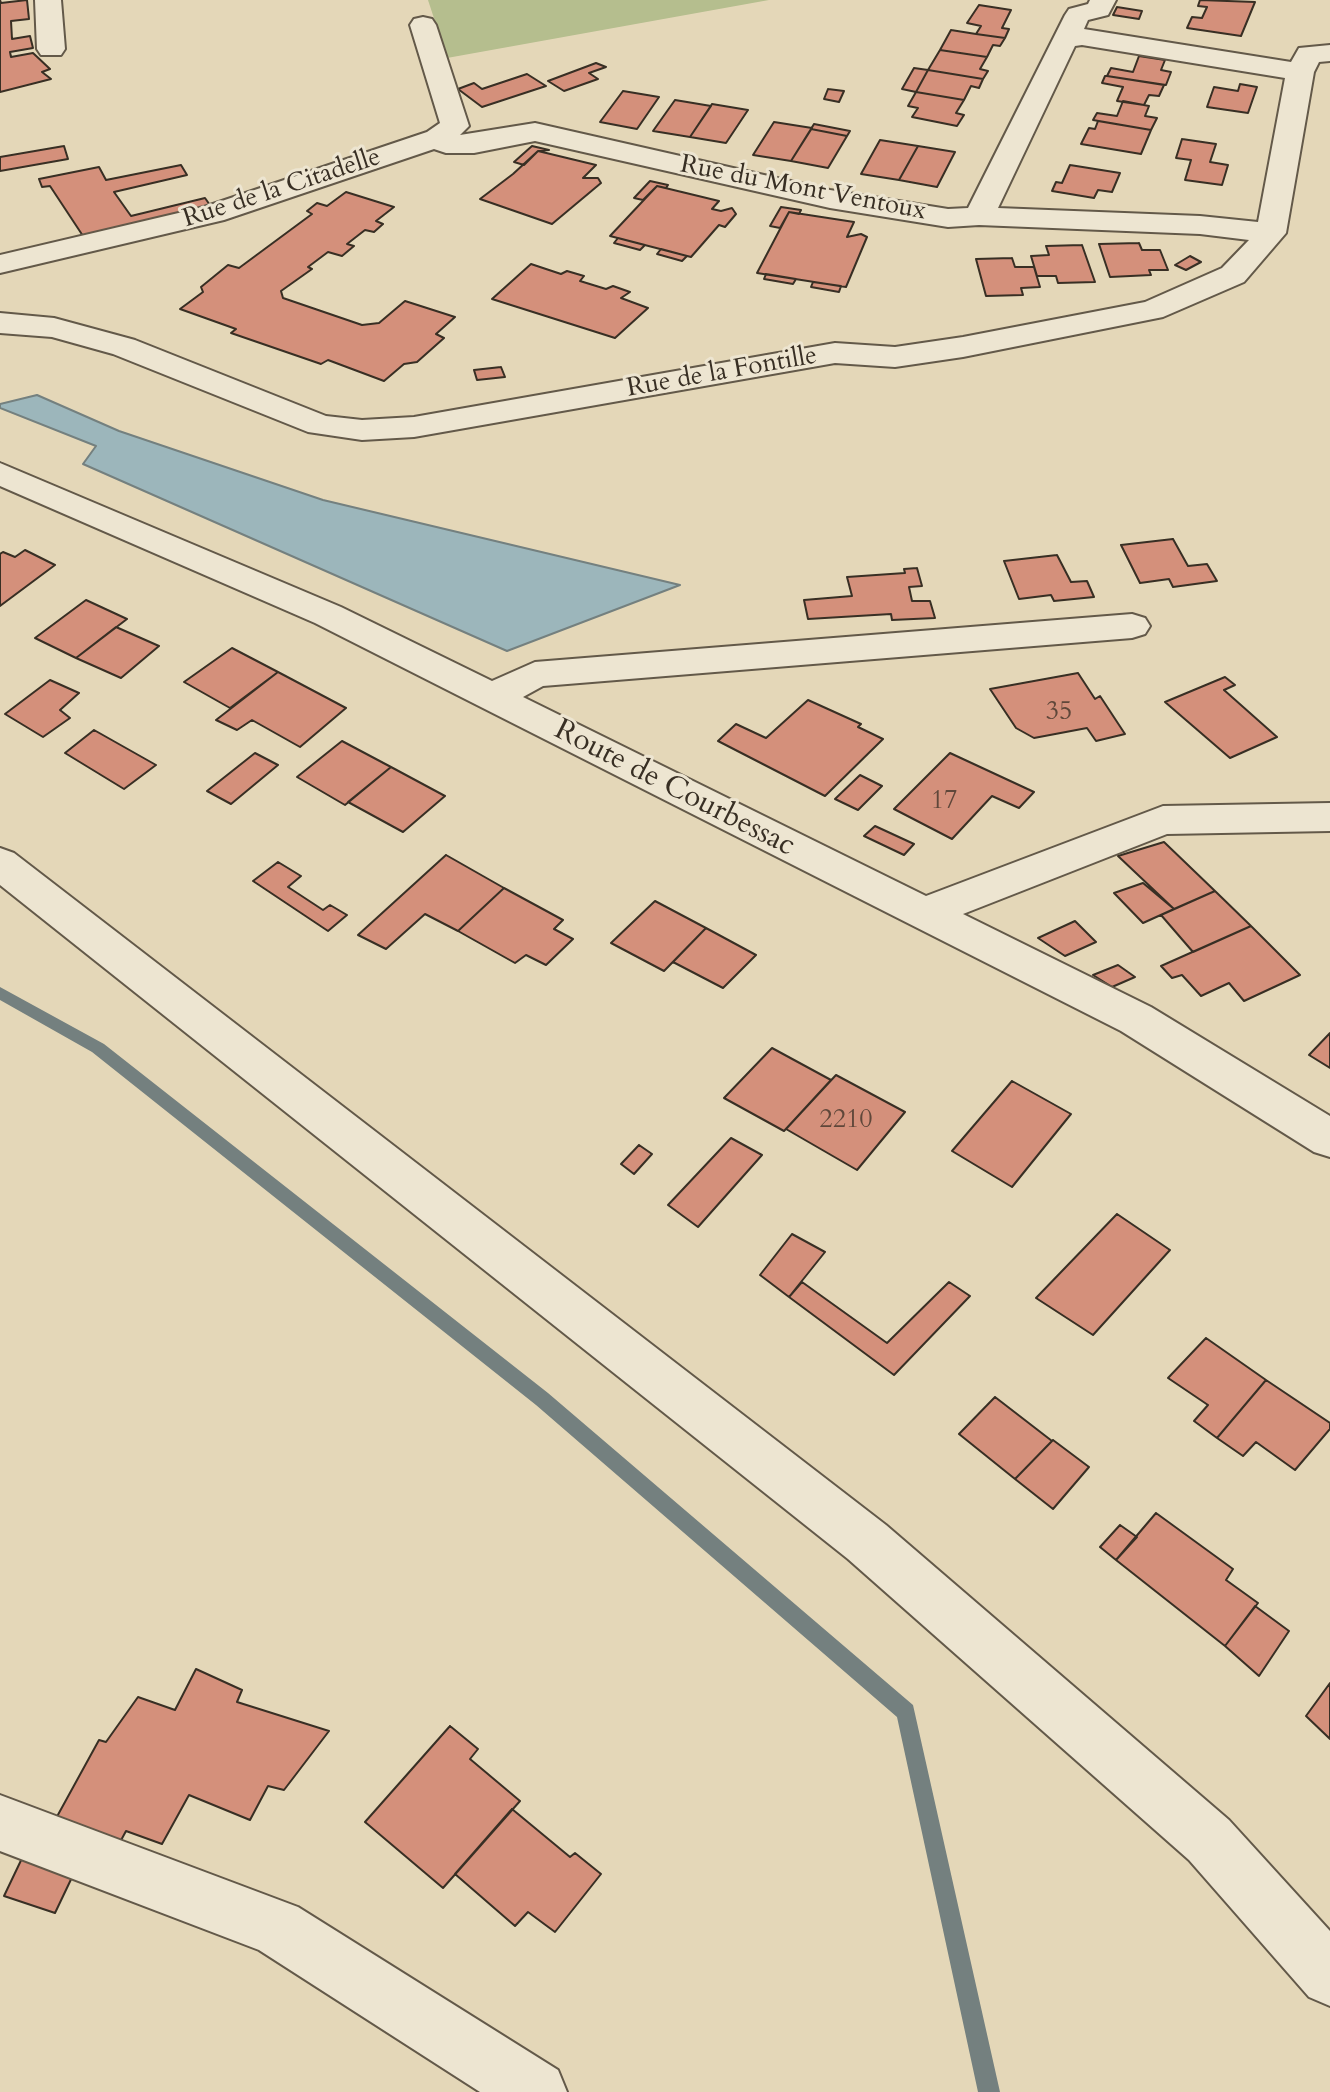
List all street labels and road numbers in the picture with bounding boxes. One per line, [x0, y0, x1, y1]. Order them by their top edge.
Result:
street label: Rue de la Citadelle [179, 142, 385, 236]
street label: Rue du Mont Ventoux [677, 150, 929, 228]
street label: Rue de la Fontille [624, 341, 820, 405]
street label: Route de Courbessac [548, 713, 800, 865]

